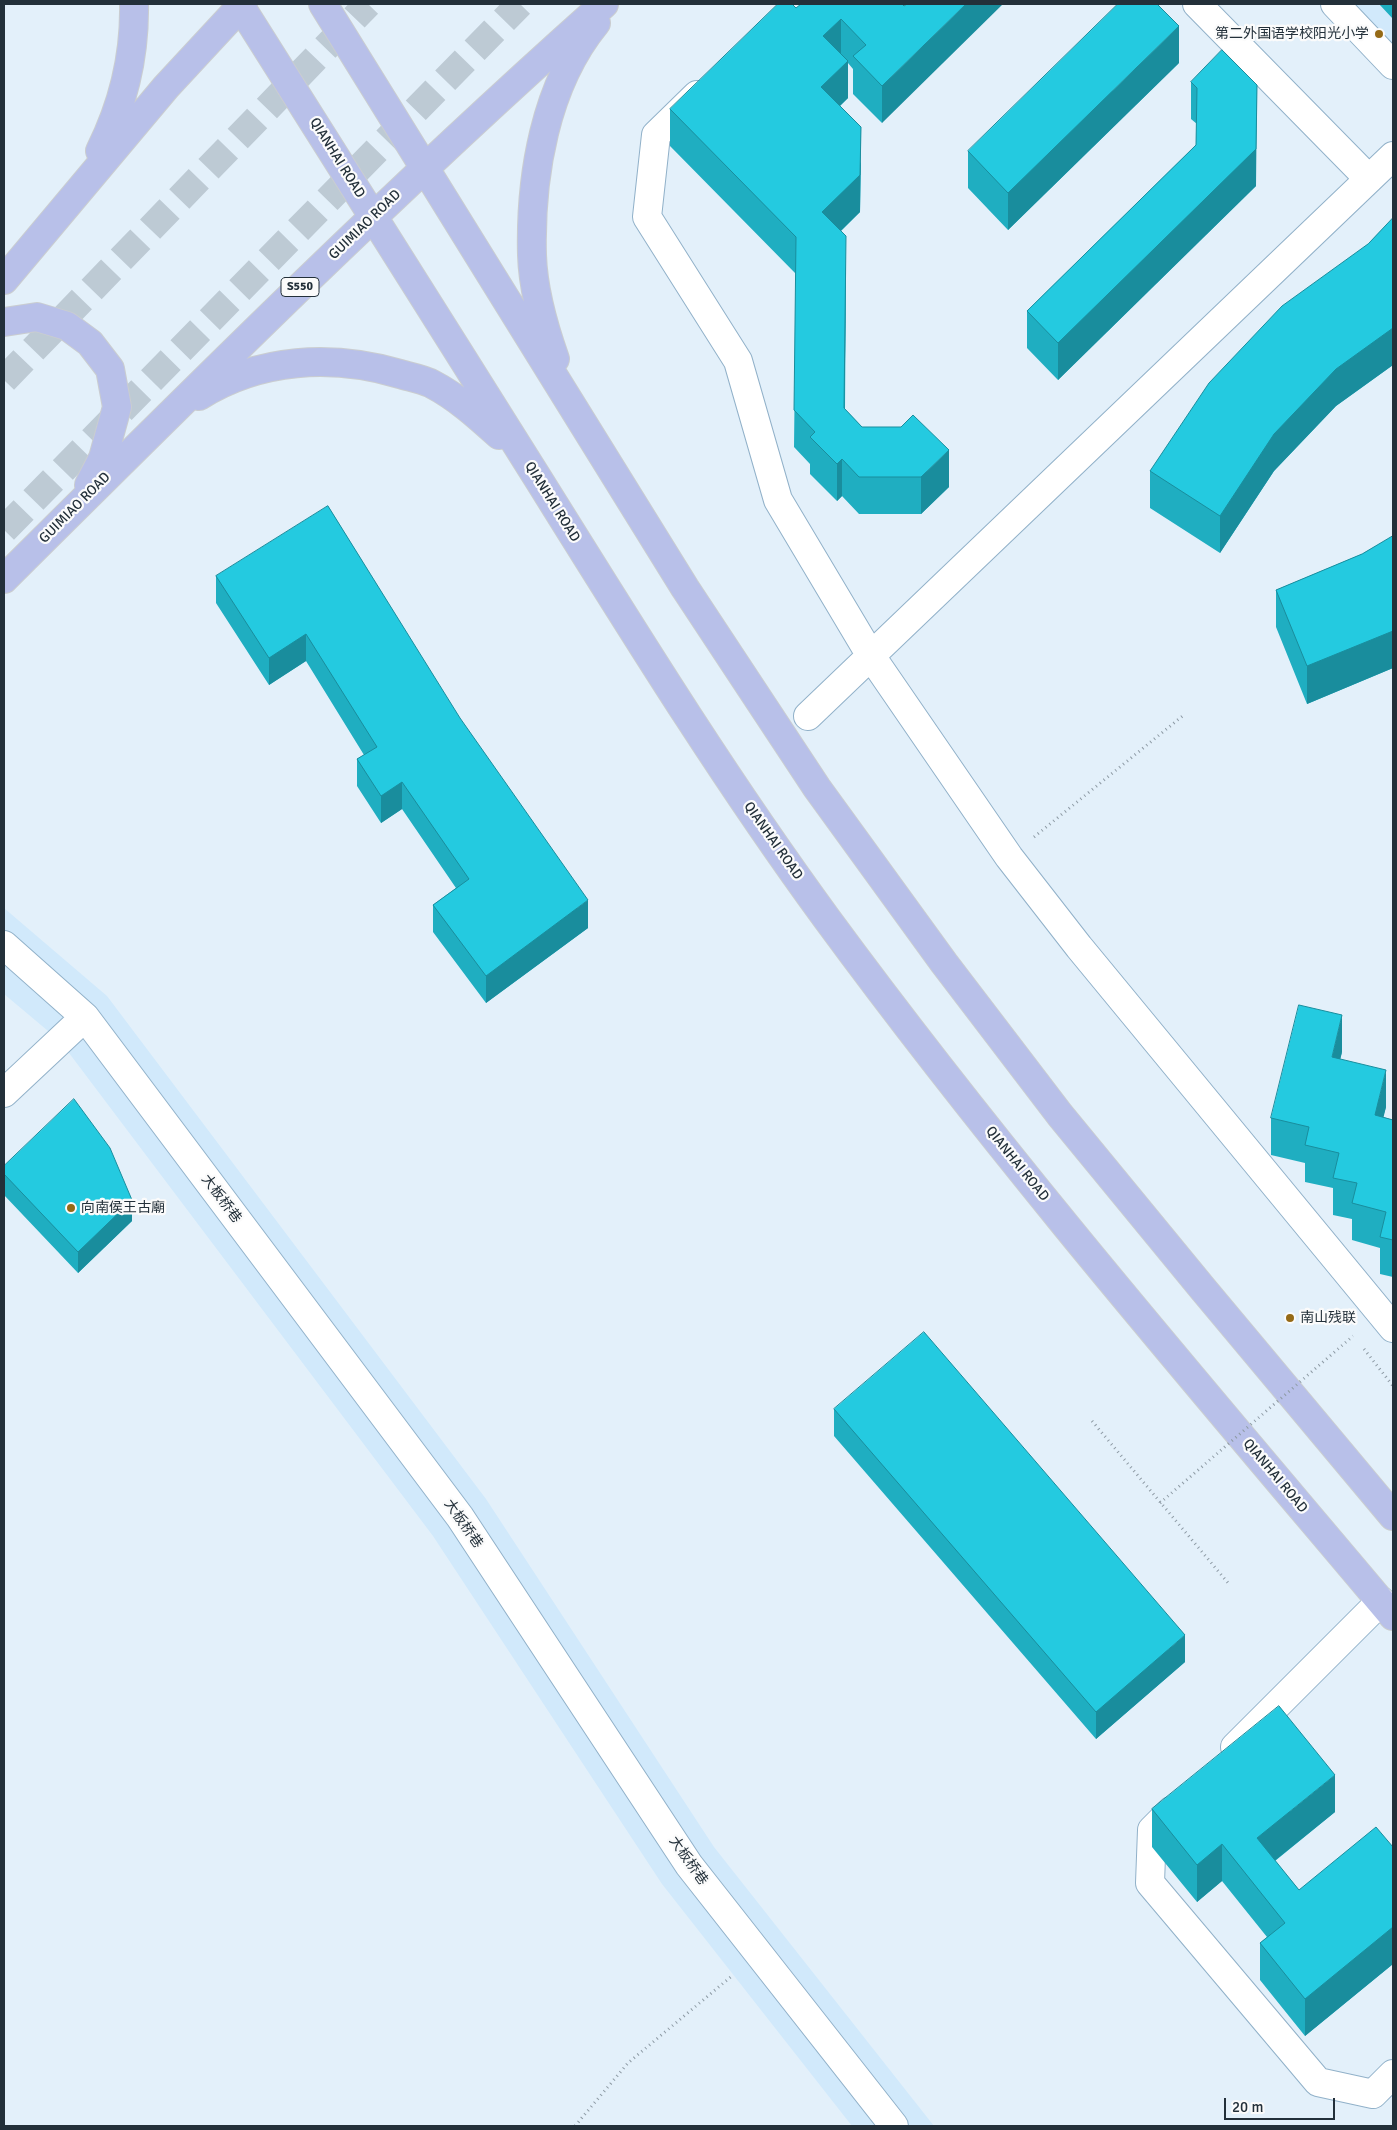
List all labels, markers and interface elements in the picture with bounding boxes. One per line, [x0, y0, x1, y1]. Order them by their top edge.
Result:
place label: 第二外国语学校阳光小学 [1215, 26, 1369, 42]
marker: 第二外国语学校阳光小学 [1373, 28, 1385, 40]
street label: QIANHAI ROAD [306, 115, 368, 201]
street label: GUIMIAO ROAD [326, 187, 404, 263]
road number: S550 [281, 278, 319, 296]
street label: QIANHAI ROAD [521, 459, 583, 545]
street label: GUIMIAO ROAD [36, 469, 114, 547]
street label: QIANHAI ROAD [740, 799, 806, 883]
street label: QIANHAI ROAD [982, 1123, 1052, 1205]
street label: 大板桥巷 [197, 1172, 245, 1226]
place label: 向南侯王古廟 [81, 1200, 165, 1216]
marker: 向南侯王古廟 [65, 1202, 77, 1214]
place label: 南山残联 [1300, 1310, 1356, 1326]
marker: 南山残联 [1284, 1312, 1296, 1324]
street label: QIANHAI ROAD [1239, 1436, 1311, 1516]
street label: 大板桥巷 [440, 1496, 486, 1552]
street label: 大板桥巷 [665, 1833, 711, 1889]
scale bar [1227, 2088, 1338, 2120]
text: 20 m [1232, 2098, 1263, 2116]

